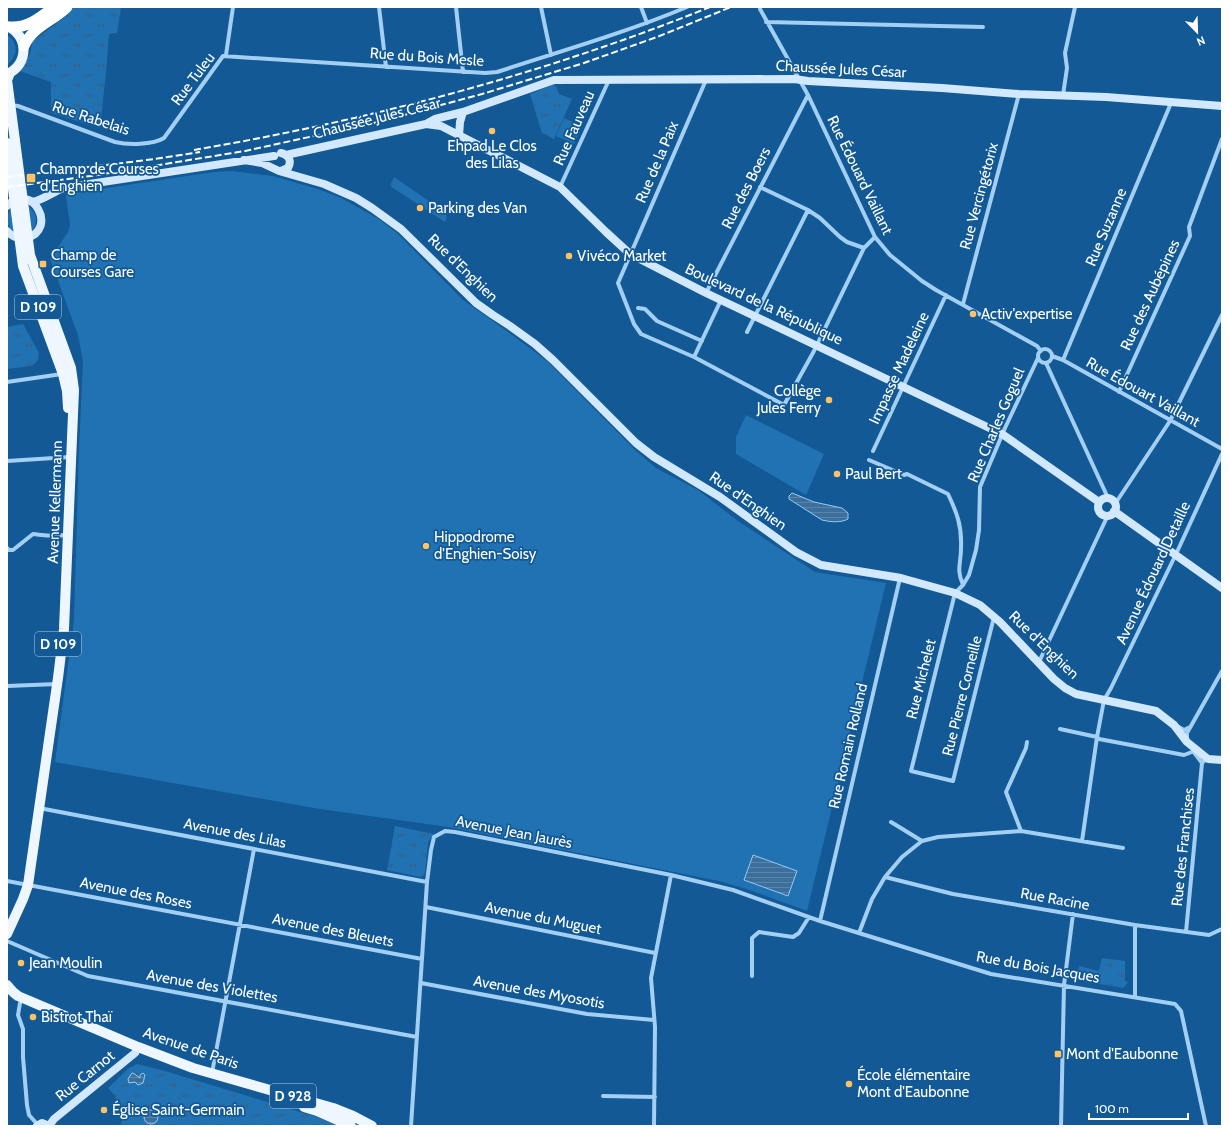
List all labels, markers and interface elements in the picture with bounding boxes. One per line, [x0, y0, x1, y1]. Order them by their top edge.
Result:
north arrow [1177, 12, 1217, 52]
text: N [1195, 33, 1207, 49]
street label: Rue du Bois Mesle [369, 44, 485, 70]
street label: Rue Tuleu [167, 49, 219, 109]
street label: Chaussée Jules César [775, 57, 907, 81]
street label: Rue Fauveau [550, 88, 598, 168]
street label: Chaussée Jules César [311, 93, 443, 143]
street label: Rue Rabelais [50, 97, 132, 139]
street label: Rue Édouard Vaillant [823, 112, 898, 237]
street label: Rue de la Paix [632, 118, 682, 206]
marker: Ehpad Le Clos des Lilas [487, 126, 497, 136]
place label: Ehpad Le Clos des Lilas [447, 137, 537, 172]
street label: Rue Vercingétorix [956, 141, 1002, 251]
street label: Rue des Boers [718, 144, 774, 232]
place label: Champ de Courses d'Enghien [40, 160, 159, 195]
marker: Champ de Courses d'Enghien [25, 172, 37, 184]
street label: Rue Suzanne [1081, 185, 1131, 269]
place label: Parking des Van [428, 199, 527, 217]
marker: Parking des Van [415, 203, 425, 213]
street label: Rue d'Enghien [424, 230, 502, 306]
street label: Rue des Aubépines [1116, 237, 1184, 353]
place label: Champ de Courses Gare [51, 246, 134, 281]
place label: Vivéco Market [577, 247, 666, 265]
marker: Vivéco Market [564, 251, 574, 261]
marker: Champ de Courses Gare [38, 259, 48, 269]
street label: Boulevard de la République [682, 260, 846, 349]
road number: D 109 [15, 295, 61, 319]
place label: Activ'expertise [981, 305, 1073, 323]
street label: Impasse Madeleine [865, 309, 933, 427]
marker: Activ'expertise [968, 309, 978, 319]
street label: Rue Édouart Vaillant [1083, 352, 1203, 431]
street label: Rue Charles Goguel [964, 365, 1028, 485]
place label: Collège Jules Ferry [756, 382, 821, 417]
marker: Collège Jules Ferry [824, 395, 834, 405]
street label: Avenue Kellermann [44, 440, 66, 564]
place label: Paul Bert [845, 465, 902, 483]
street label: Rue d'Enghien [706, 468, 790, 534]
marker: Paul Bert [832, 469, 842, 479]
street label: Avenue Édouard Detaille [1111, 498, 1194, 647]
place label: Hippodrome d'Enghien-Soisy [434, 528, 537, 563]
marker: Hippodrome d'Enghien-Soisy [421, 541, 431, 551]
street label: Rue d'Enghien [1005, 607, 1083, 683]
road number: D 109 [35, 632, 81, 656]
street label: Rue Pierre Corneille [938, 634, 986, 758]
street label: Rue Michelet [902, 637, 940, 721]
street label: Rue Romain Rolland [825, 682, 871, 810]
street label: Rue des Franchises [1168, 787, 1198, 907]
street label: Avenue Jean Jaurès [454, 812, 574, 852]
street label: Avenue des Lilas [182, 814, 288, 852]
street label: Avenue des Roses [79, 873, 193, 913]
street label: Rue Racine [1019, 884, 1091, 914]
street label: Avenue du Muguet [483, 898, 603, 938]
street label: Avenue des Bleuets [271, 909, 395, 951]
street label: Rue du Bois Jacques [975, 947, 1101, 987]
place label: Jean Moulin [28, 954, 102, 972]
marker: Jean Moulin [16, 958, 26, 968]
street label: Avenue des Violettes [145, 966, 279, 1006]
street label: Avenue des Myosotis [472, 972, 606, 1012]
place label: Bistrot Thaï [41, 1008, 113, 1026]
marker: Bistrot Thaï [28, 1012, 38, 1022]
street label: Avenue de Paris [141, 1023, 241, 1073]
place label: Mont d'Eaubonne [1066, 1045, 1179, 1063]
street label: Rue Carnot [52, 1047, 118, 1105]
marker: Mont d'Eaubonne [1053, 1049, 1063, 1059]
place label: École élémentaire Mont d'Eaubonne [857, 1065, 970, 1101]
marker: École élémentaire Mont d'Eaubonne [844, 1079, 854, 1089]
road number: D 928 [270, 1084, 316, 1108]
scale bar [1089, 1095, 1188, 1121]
place label: Église Saint-Germain [112, 1100, 245, 1119]
text: 100 m [1095, 1101, 1129, 1116]
marker: Église Saint-Germain [99, 1105, 109, 1115]

